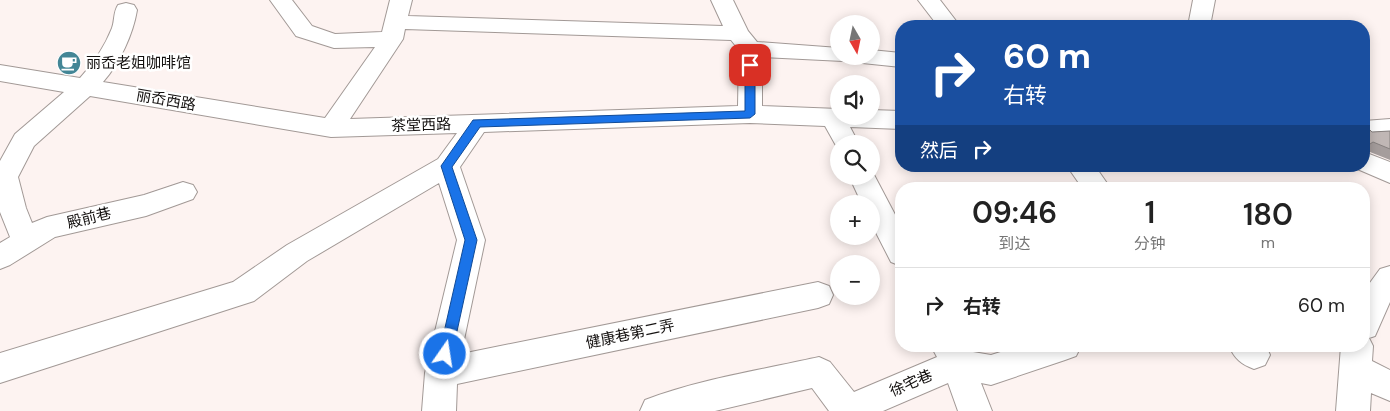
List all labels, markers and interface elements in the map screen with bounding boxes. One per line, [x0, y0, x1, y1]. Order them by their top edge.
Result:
north arrow [830, 15, 880, 65]
map controls [830, 15, 880, 305]
text: 60 m [1003, 33, 1091, 79]
icon: right [920, 40, 985, 105]
pin [729, 44, 771, 86]
cafe icon: 丽岙老姐咖啡馆 [56, 50, 82, 76]
icon: arrive [736, 51, 764, 79]
place label: 丽岙老姐咖啡馆 [86, 53, 191, 73]
button: sound [830, 75, 880, 125]
text: 右转 [1003, 81, 1047, 110]
street label: 丽岙西路 [135, 85, 197, 115]
street label: 茶堂西路 [391, 114, 451, 136]
button: search [830, 135, 880, 185]
icon: right [968, 135, 996, 163]
text: 然后 [920, 138, 958, 163]
text: 09:46 [972, 193, 1057, 232]
text: 1 [1145, 193, 1155, 232]
button: + [830, 195, 880, 245]
text: 180 [1243, 195, 1293, 234]
street label: 殿前巷 [65, 203, 113, 233]
text: m [1261, 232, 1275, 253]
text: 到达 [999, 233, 1031, 254]
text: 分钟 [1134, 233, 1166, 254]
button: − [830, 255, 880, 305]
icon: right [920, 291, 948, 319]
text: 60 m [1298, 293, 1345, 318]
text: 右转 [963, 294, 1001, 319]
street label: 健康巷第二弄 [584, 315, 676, 353]
position arrow [418, 327, 470, 379]
street label: 徐宅巷 [886, 365, 936, 401]

